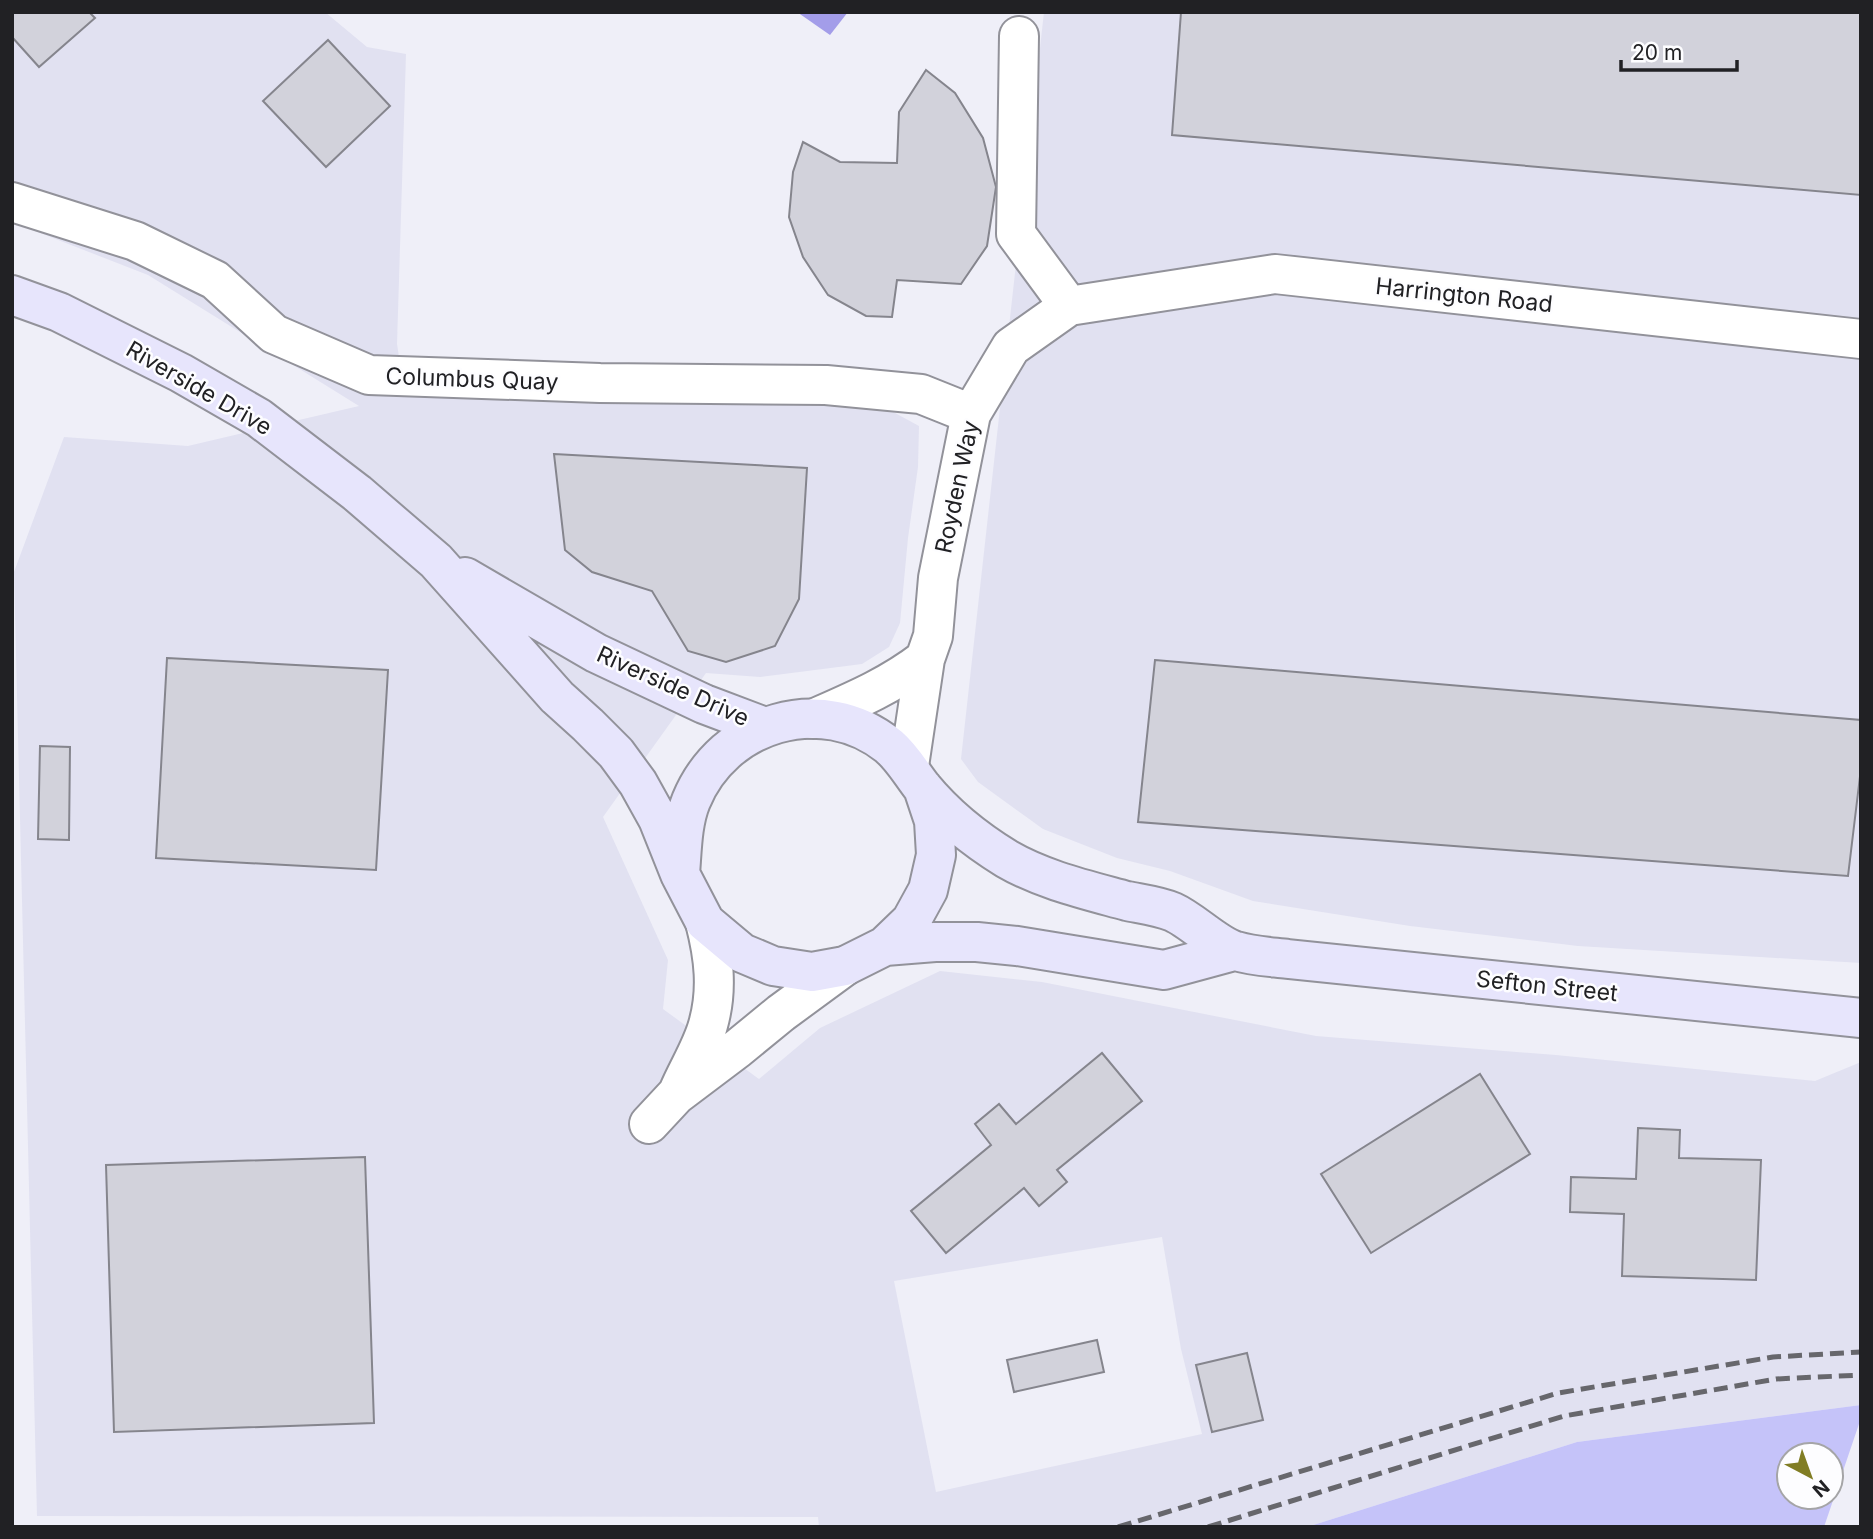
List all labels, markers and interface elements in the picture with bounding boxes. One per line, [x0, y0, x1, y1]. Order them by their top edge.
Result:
scale bar [1621, 28, 1736, 72]
text: 20 m [1632, 40, 1682, 65]
street label: Harrington Road [1374, 272, 1554, 318]
street label: Riverside Drive [121, 335, 277, 441]
street label: Columbus Quay [385, 362, 559, 396]
street label: Royden Way [929, 418, 985, 556]
street label: Riverside Drive [593, 640, 753, 732]
street label: Sefton Street [1475, 965, 1620, 1007]
north arrow [1775, 1441, 1845, 1511]
text: N [1808, 1475, 1834, 1502]

